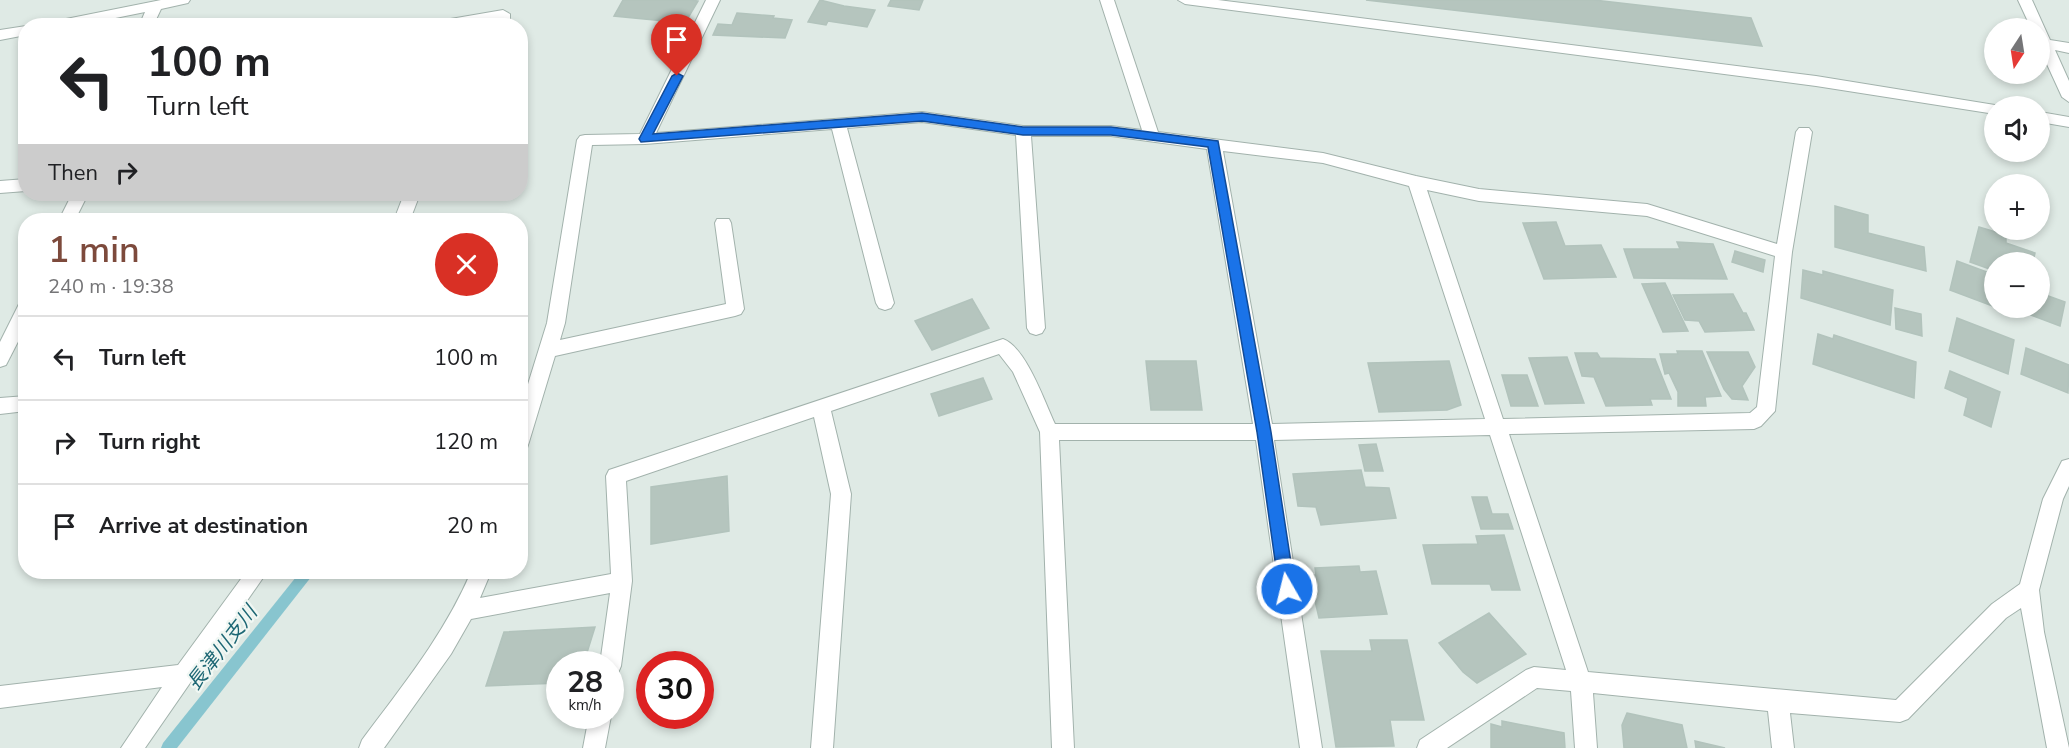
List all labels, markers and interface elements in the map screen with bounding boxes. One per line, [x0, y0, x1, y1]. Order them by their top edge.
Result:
pin [651, 14, 702, 76]
north arrow [1984, 18, 2050, 84]
map controls [1984, 18, 2050, 318]
icon: arrive [660, 23, 693, 56]
text: 100 m [147, 34, 271, 91]
icon: left [48, 42, 126, 120]
text: Turn left [147, 88, 248, 125]
button: sound [1984, 96, 2050, 162]
icon: right [110, 156, 143, 189]
text: Then [48, 158, 98, 188]
button: + [1984, 174, 2050, 240]
text: 1 min [48, 226, 140, 275]
button: close [435, 233, 498, 296]
button: − [1984, 252, 2050, 318]
text: 240 m · 19:38 [48, 273, 174, 300]
icon: left [48, 342, 81, 375]
text: Turn left [99, 343, 186, 373]
text: 100 m [434, 343, 498, 373]
icon: right [48, 426, 81, 459]
text: Turn right [99, 427, 200, 457]
text: 120 m [434, 427, 498, 457]
icon: arrive [48, 510, 81, 543]
text: Arrive at destination [99, 511, 308, 541]
text: 20 m [447, 511, 498, 541]
position arrow [1255, 557, 1319, 621]
water label: 長津川支川 [181, 599, 265, 696]
speed limit sign: 30 [636, 651, 714, 729]
text: 28 [567, 662, 603, 703]
text: km/h [568, 695, 602, 715]

